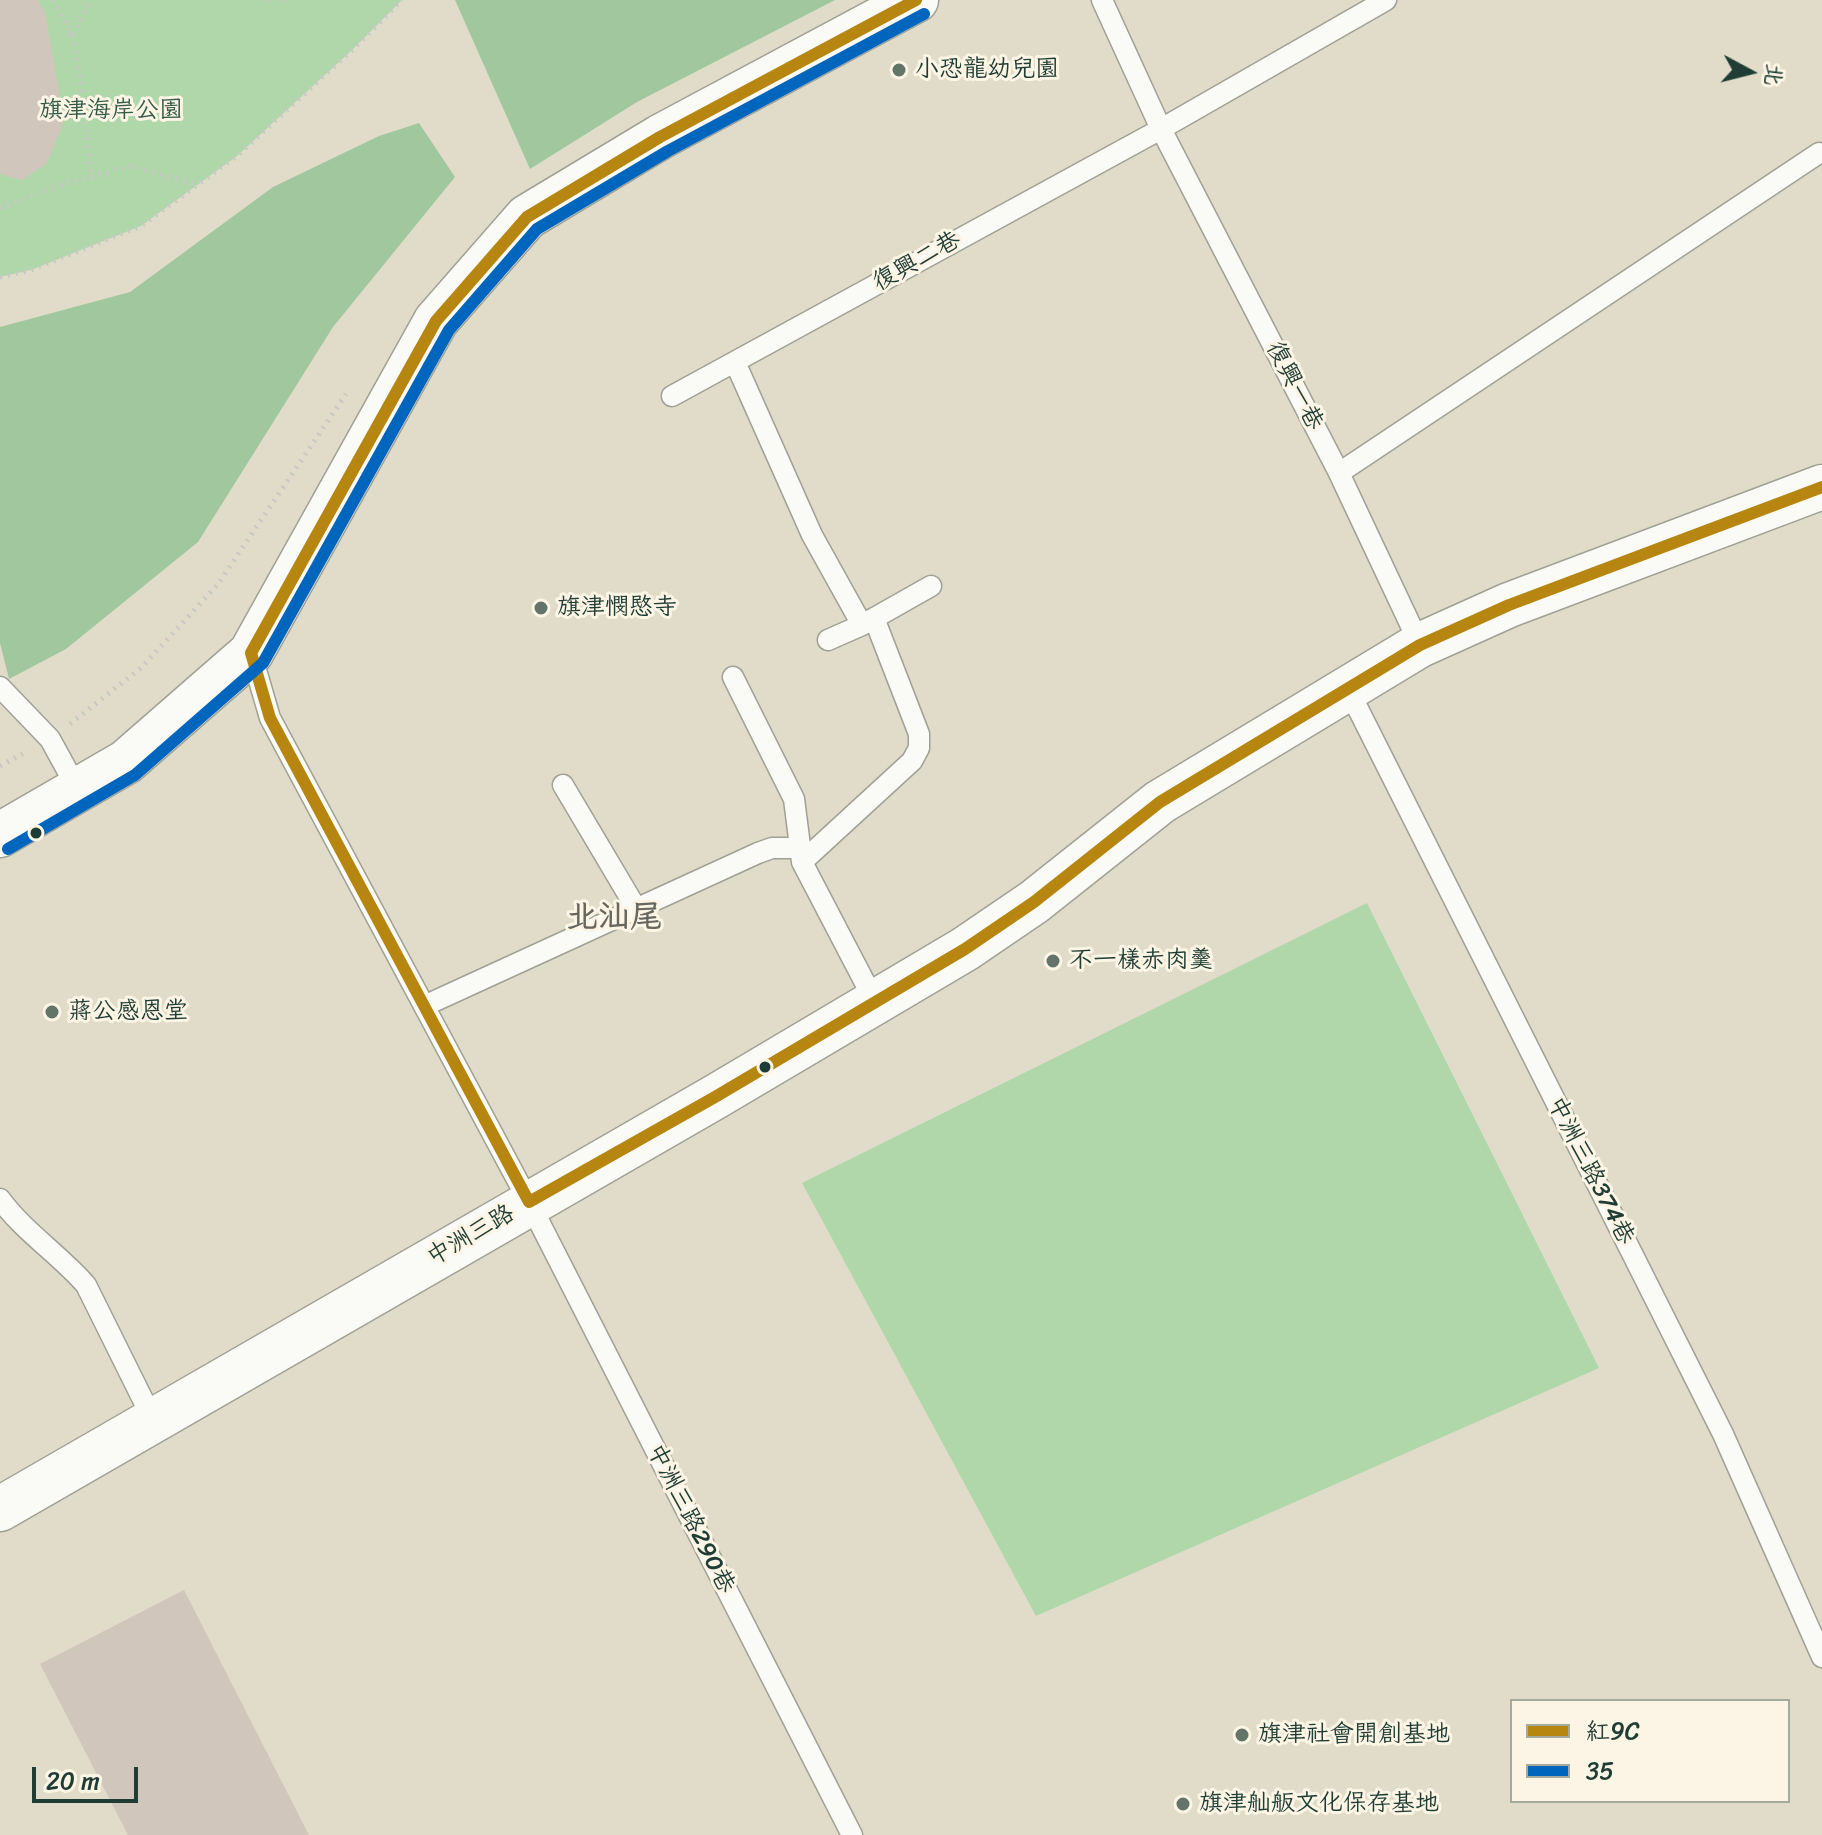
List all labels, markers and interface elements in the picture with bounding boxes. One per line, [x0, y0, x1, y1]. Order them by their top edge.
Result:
north arrow [1710, 32, 1790, 112]
place label: 小恐龍幼兒園 [915, 56, 1059, 84]
marker: 小恐龍幼兒園 [890, 61, 908, 79]
text: 北 [1754, 62, 1795, 88]
park label: 旗津海岸公園 [39, 97, 183, 125]
street label: 復興二巷 [868, 226, 966, 298]
street label: 復興一巷 [1259, 337, 1329, 435]
place label: 旗津憫愍寺 [557, 594, 677, 622]
marker: 旗津憫愍寺 [532, 599, 550, 617]
unlabelled marker [28, 825, 44, 841]
district label: 北汕尾 [566, 900, 662, 938]
place label: 不一樣赤肉羹 [1069, 947, 1213, 975]
marker: 不一樣赤肉羹 [1044, 952, 1062, 970]
place label: 蔣公感恩堂 [68, 998, 188, 1026]
marker: 蔣公感恩堂 [43, 1003, 61, 1021]
unlabelled marker [757, 1059, 773, 1075]
street label: 中洲三路374巷 [1540, 1092, 1640, 1250]
street label: 中洲三路 [422, 1200, 520, 1272]
street label: 中洲三路290巷 [640, 1440, 740, 1598]
legend [1510, 1699, 1790, 1803]
text: 紅9C [1586, 1710, 1640, 1752]
place label: 旗津社會開創基地 [1258, 1721, 1450, 1749]
marker: 旗津社會開創基地 [1233, 1726, 1251, 1744]
text: 35 [1586, 1750, 1614, 1792]
scale bar [36, 1751, 142, 1801]
text: 20 m [46, 1760, 100, 1802]
place label: 旗津舢舨文化保存基地 [1199, 1790, 1439, 1818]
marker: 旗津舢舨文化保存基地 [1174, 1795, 1192, 1813]

